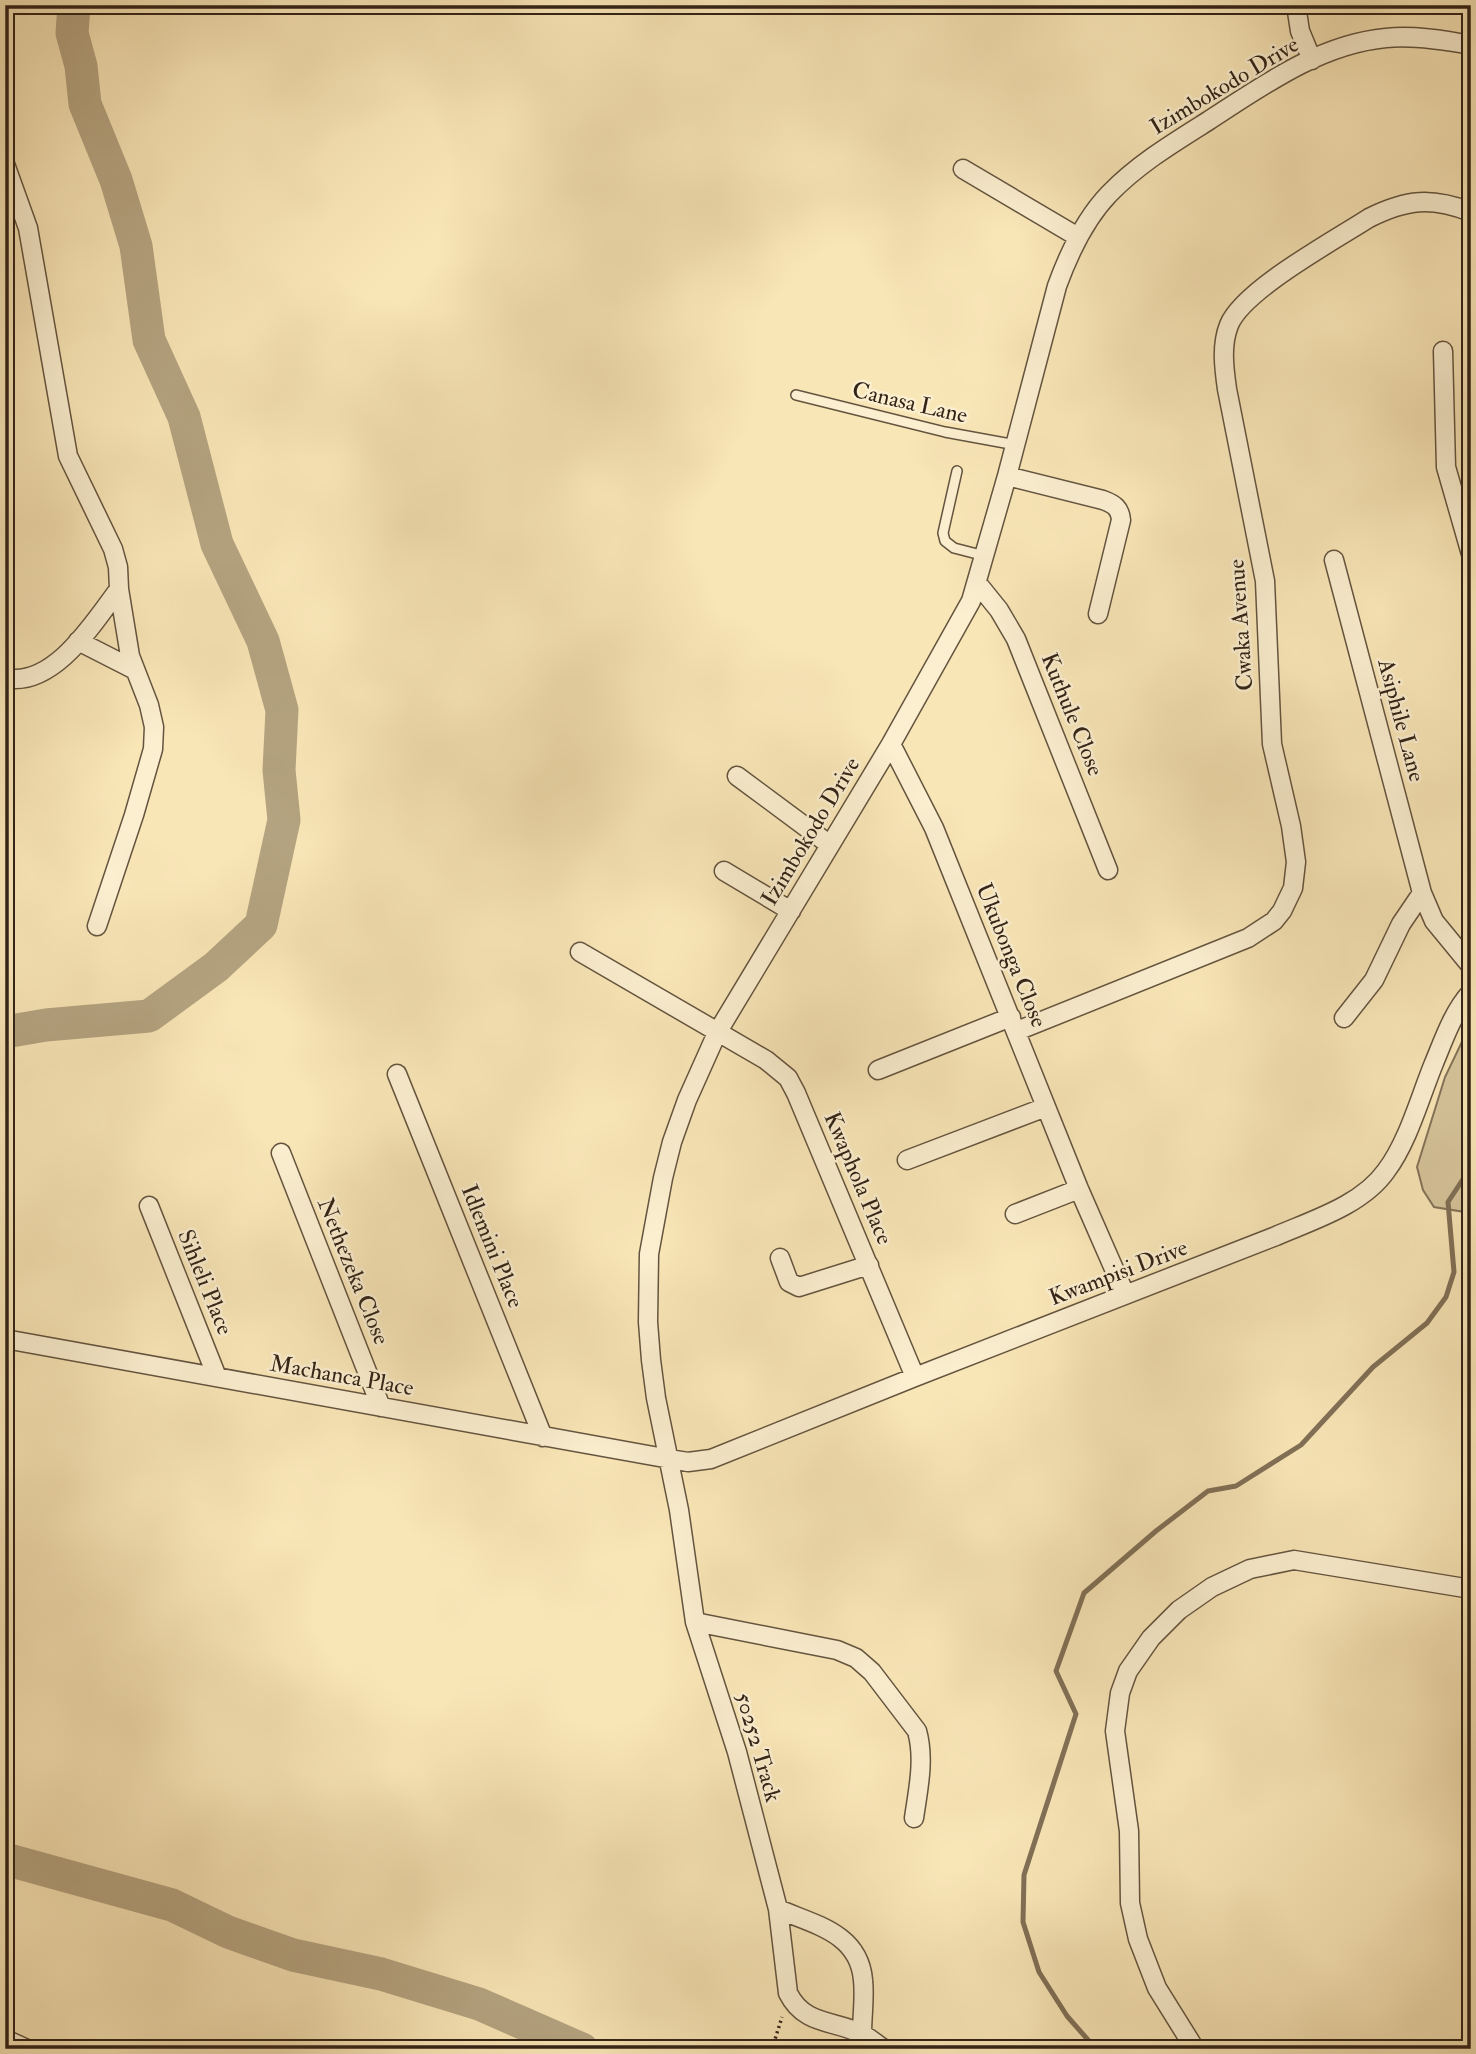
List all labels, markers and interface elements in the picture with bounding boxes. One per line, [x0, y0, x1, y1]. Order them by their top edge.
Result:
street label: Izimbokodo Drive [1145, 30, 1304, 141]
street label: Canasa Lane [849, 375, 971, 430]
street label: Cwaka Avenue [1221, 558, 1260, 692]
street label: Kuthule Close [1035, 648, 1111, 780]
street label: Asiphile Lane [1370, 655, 1432, 785]
street label: Izimbokodo Drive [755, 751, 866, 911]
street label: Ukubonga Close [969, 879, 1054, 1032]
street label: Kwaphola Place [817, 1107, 900, 1250]
street label: Idlemini Place [455, 1180, 531, 1312]
street label: Nethezeka Close [311, 1193, 396, 1349]
street label: Sihleli Place [171, 1225, 240, 1339]
street label: Kwampisi Drive [1045, 1233, 1192, 1313]
street label: Machanca Place [268, 1349, 416, 1402]
street label: 50252 Track [729, 1689, 788, 1805]

